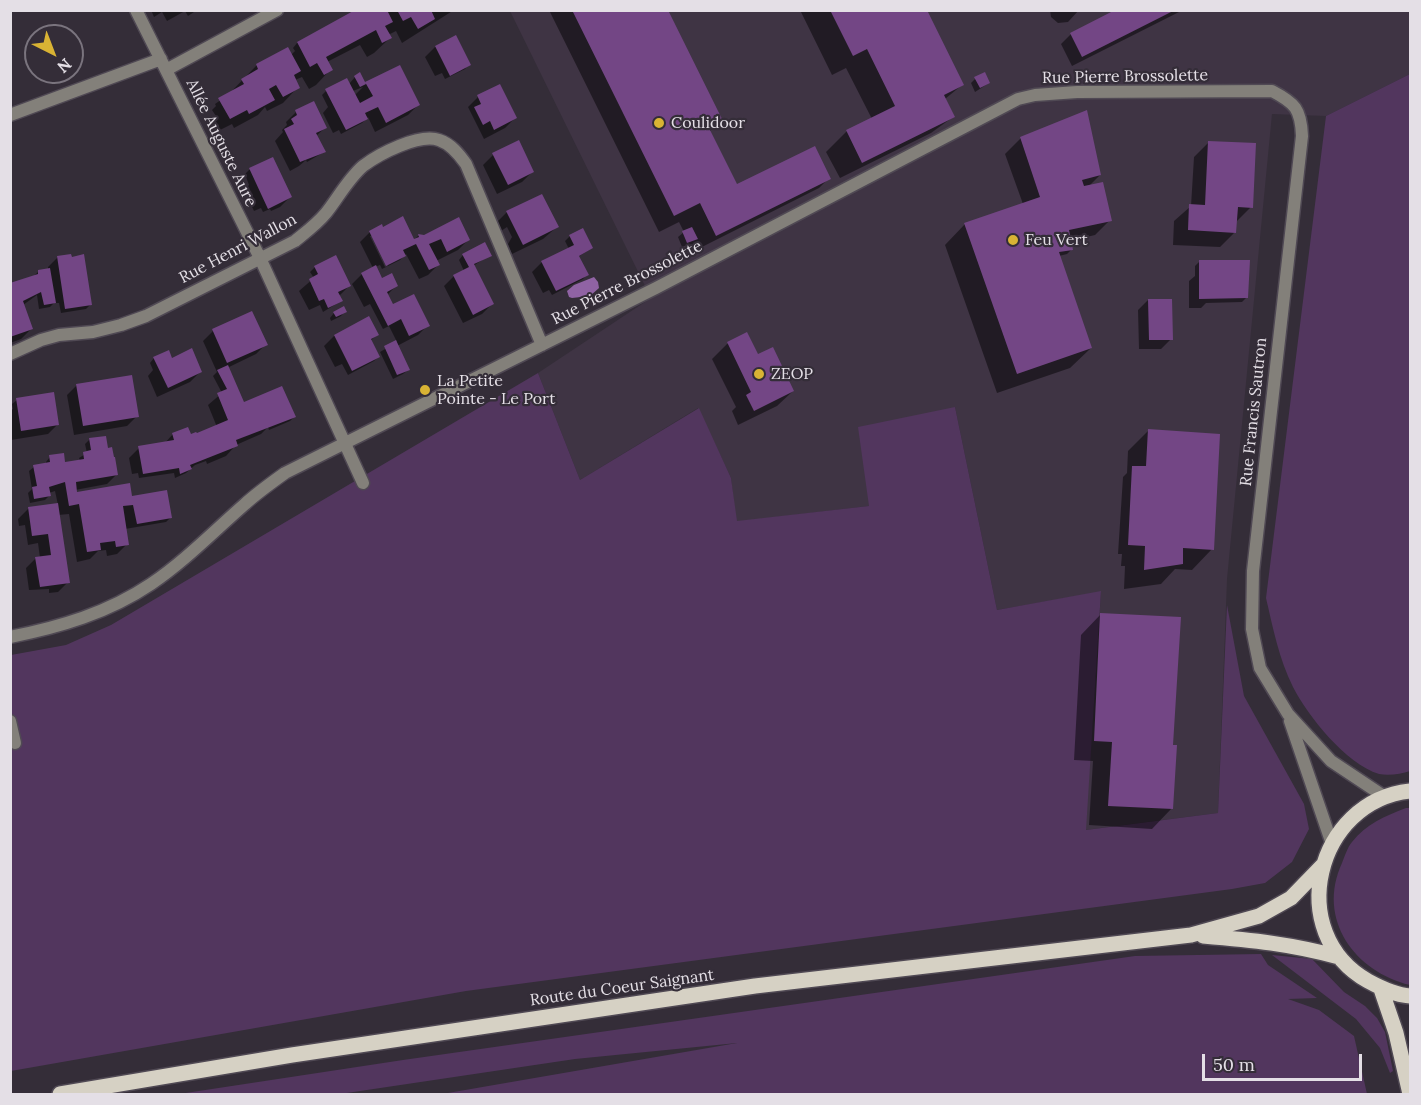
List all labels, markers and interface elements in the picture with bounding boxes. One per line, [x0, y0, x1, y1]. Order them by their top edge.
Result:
north arrow [24, 24, 84, 84]
text: N [53, 54, 76, 77]
street label: Rue Pierre Brossolette [1042, 66, 1208, 88]
street label: Allée Auguste Aure [182, 76, 260, 210]
place label: Coulidoor [671, 113, 745, 133]
marker: Coulidoor [652, 116, 666, 130]
street label: Rue Henri Wallon [176, 210, 300, 288]
place label: Feu Vert [1025, 230, 1088, 250]
marker: Feu Vert [1006, 233, 1020, 247]
street label: Rue Pierre Brossolette [549, 237, 705, 329]
street label: Rue Francis Sautron [1237, 337, 1271, 487]
place label: ZEOP [771, 364, 813, 384]
marker: ZEOP [752, 367, 766, 381]
place label: La Petite Pointe - Le Port [437, 371, 555, 409]
marker: La Petite Pointe - Le Port [418, 383, 432, 397]
street label: Route du Coeur Saignant [529, 966, 715, 1010]
scale bar [1205, 1042, 1366, 1080]
text: 50 m [1213, 1053, 1255, 1076]

